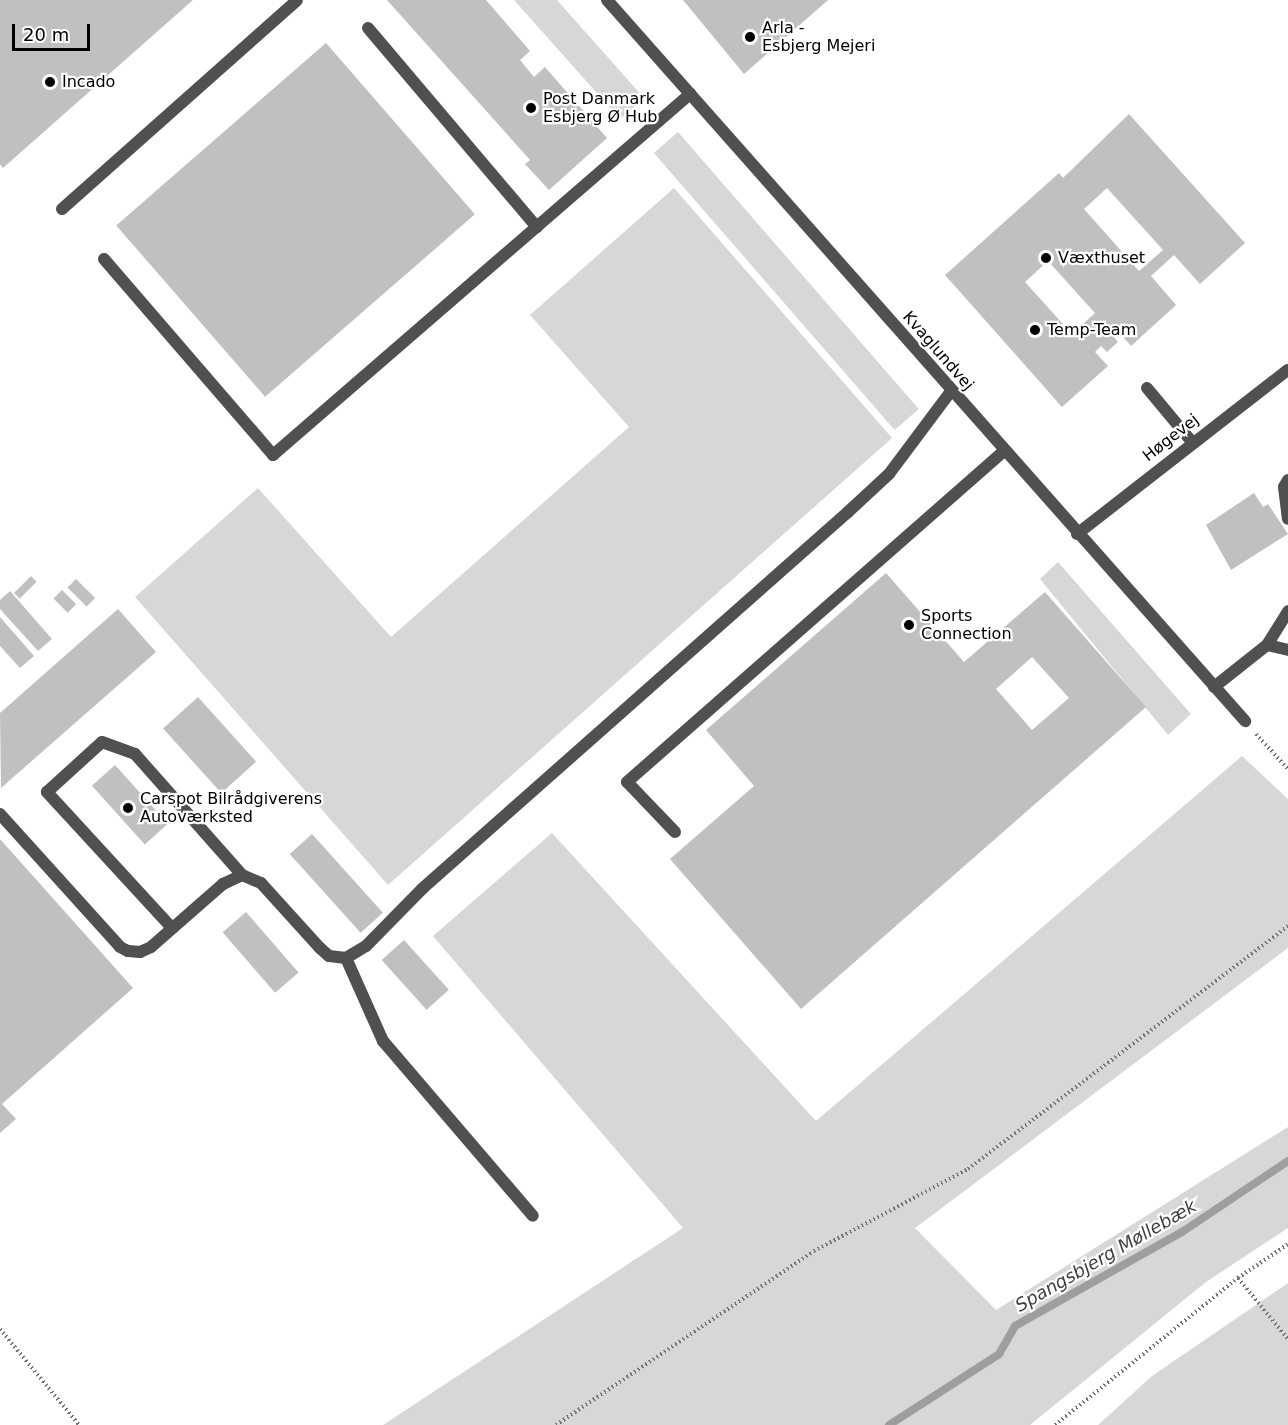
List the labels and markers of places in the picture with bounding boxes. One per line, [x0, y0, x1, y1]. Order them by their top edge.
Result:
place label: Arla - Esbjerg Mejeri [762, 18, 875, 56]
marker: Arla - Esbjerg Mejeri [743, 30, 757, 44]
place label: Incado [62, 72, 115, 92]
marker: Incado [43, 75, 57, 89]
place label: Post Danmark Esbjerg Ø Hub [543, 89, 657, 127]
marker: Post Danmark Esbjerg Ø Hub [524, 101, 538, 115]
place label: Væxthuset [1058, 248, 1145, 268]
marker: Væxthuset [1039, 251, 1053, 265]
place label: Temp-Team [1047, 320, 1136, 340]
marker: Temp-Team [1028, 323, 1042, 337]
place label: Sports Connection [921, 606, 1012, 644]
marker: Sports Connection [902, 618, 916, 632]
place label: Carspot Bilrådgiverens Autoværksted [140, 789, 322, 827]
marker: Carspot Bilrådgiverens Autoværksted [121, 801, 135, 815]

